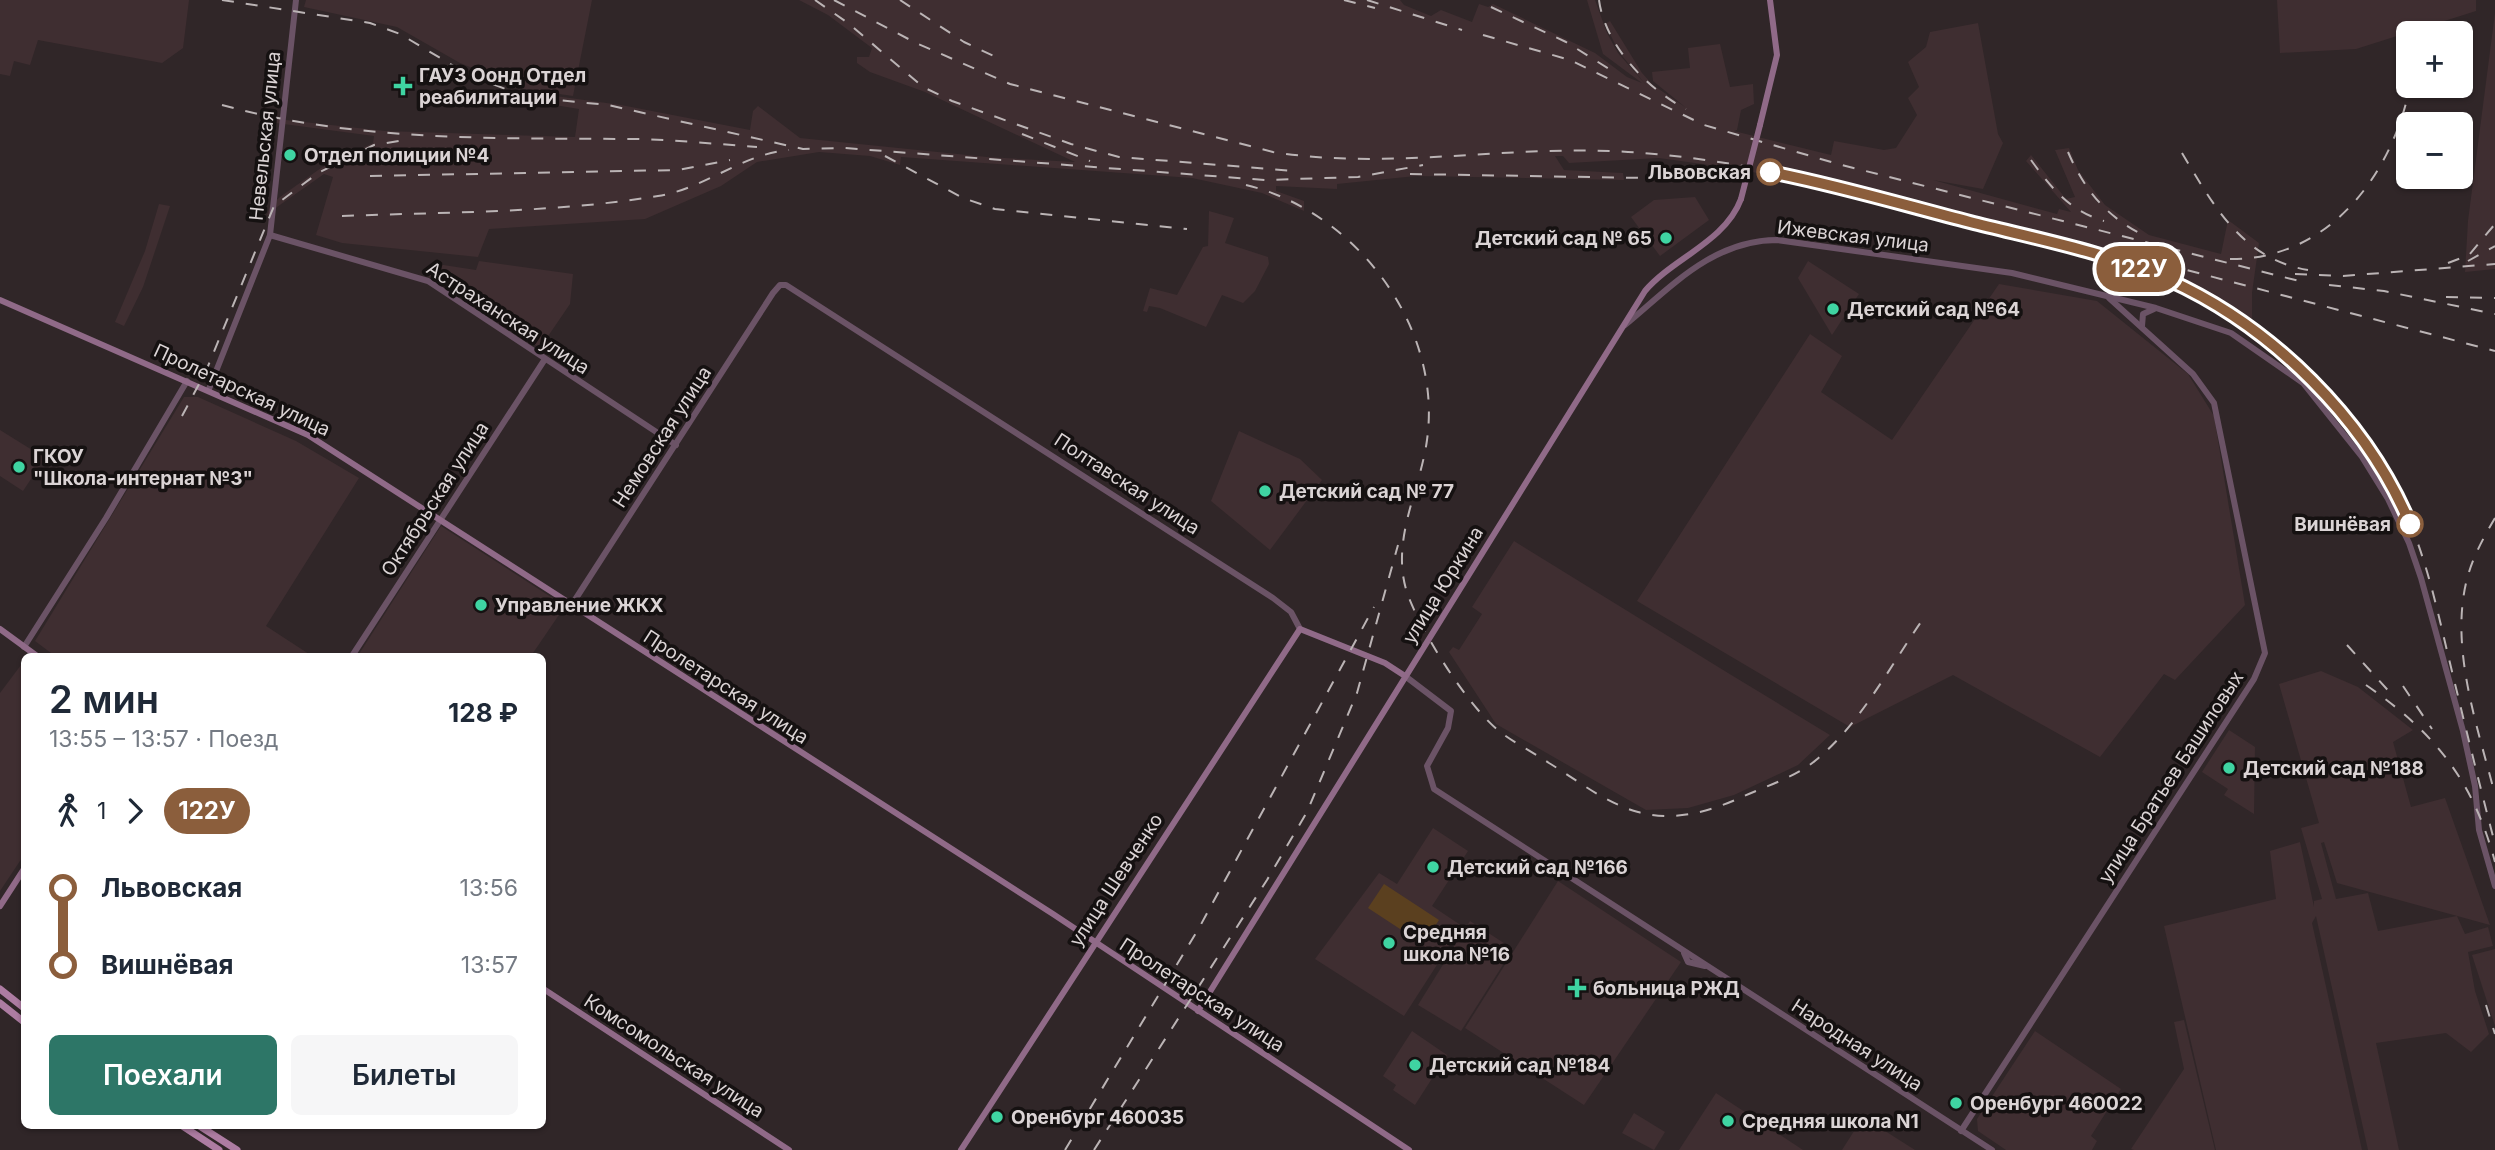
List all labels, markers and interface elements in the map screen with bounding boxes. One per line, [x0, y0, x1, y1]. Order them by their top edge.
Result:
map controls [2396, 21, 2473, 189]
button: + [2396, 21, 2473, 98]
street label: Невельская улица [245, 50, 285, 222]
place label: ГАУЗ Оонд Отдел реабилитации [419, 64, 586, 109]
marker: ГАУЗ Оонд Отдел реабилитации [393, 76, 413, 96]
button: − [2396, 112, 2473, 189]
place label: Отдел полиции №4 [304, 144, 489, 167]
marker: Отдел полиции №4 [282, 147, 298, 163]
marker: Львовская [1757, 159, 1783, 185]
place label: Львовская [1648, 161, 1751, 184]
street label: Ижевская улица [1776, 215, 1930, 257]
place label: Детский сад № 65 [1475, 227, 1652, 250]
marker: Детский сад № 65 [1658, 230, 1674, 246]
line badge: 122У [2090, 246, 2188, 292]
text: 122У [2110, 254, 2168, 283]
street label: Астраханская улица [422, 257, 594, 379]
place label: Детский сад №64 [1847, 298, 2020, 321]
marker: Детский сад №64 [1825, 301, 1841, 317]
street label: Пролетарская улица [150, 339, 334, 441]
street label: Немовская улица [608, 362, 716, 512]
street label: Октябрьская улица [376, 418, 494, 580]
street label: Полтавская улица [1050, 428, 1204, 540]
place label: ГКОУ "Школа-интернат №3" [33, 445, 253, 490]
marker: ГКОУ "Школа-интернат №3" [11, 459, 27, 475]
place label: Детский сад № 77 [1279, 480, 1454, 503]
marker: Детский сад № 77 [1257, 483, 1273, 499]
marker: Вишнёвая [2397, 511, 2423, 537]
place label: Вишнёвая [2294, 513, 2391, 536]
street label: улица Юркина [1398, 522, 1488, 648]
place label: Управление ЖКХ [495, 594, 664, 617]
marker: Управление ЖКХ [473, 597, 489, 613]
street label: Пролетарская улица [639, 625, 813, 749]
street label: улица Братьев Башиловых [2094, 667, 2248, 887]
text: 2 мин [49, 676, 159, 722]
text: 128 ₽ [448, 697, 518, 728]
text: 13:55 – 13:57 · Поезд [49, 725, 278, 753]
place label: Детский сад №188 [2243, 757, 2424, 780]
marker: Детский сад №188 [2221, 760, 2237, 776]
icon: walk [49, 792, 87, 830]
icon: forward [116, 792, 154, 830]
text: 122У [178, 796, 236, 825]
text: 1 [97, 797, 106, 825]
street label: улица Шевченко [1064, 809, 1168, 951]
place label: Детский сад №166 [1447, 856, 1628, 879]
marker: Детский сад №166 [1425, 859, 1441, 875]
text: Львовская [101, 872, 242, 903]
text: 13:56 [460, 874, 518, 902]
place label: Средняя школа №16 [1403, 921, 1510, 966]
street label: Пролетарская улица [1115, 933, 1289, 1057]
marker: Средняя школа №16 [1381, 935, 1397, 951]
text: Вишнёвая [101, 949, 234, 980]
text: 13:57 [461, 951, 518, 979]
place label: больница РЖД [1593, 977, 1740, 1000]
marker: больница РЖД [1567, 978, 1587, 998]
street label: Комсомольская улица [580, 989, 768, 1123]
street label: Народная улица [1787, 994, 1927, 1096]
button: Поехали [49, 1035, 277, 1115]
button: Билеты [291, 1035, 518, 1115]
place label: Детский сад №184 [1429, 1054, 1610, 1077]
marker: Детский сад №184 [1407, 1057, 1423, 1073]
place label: Оренбург 460022 [1970, 1092, 2143, 1115]
marker: Оренбург 460022 [1948, 1095, 1964, 1111]
place label: Оренбург 460035 [1011, 1106, 1184, 1129]
marker: Оренбург 460035 [989, 1109, 1005, 1125]
place label: Средняя школа N1 [1742, 1110, 1919, 1133]
marker: Средняя школа N1 [1720, 1113, 1736, 1129]

